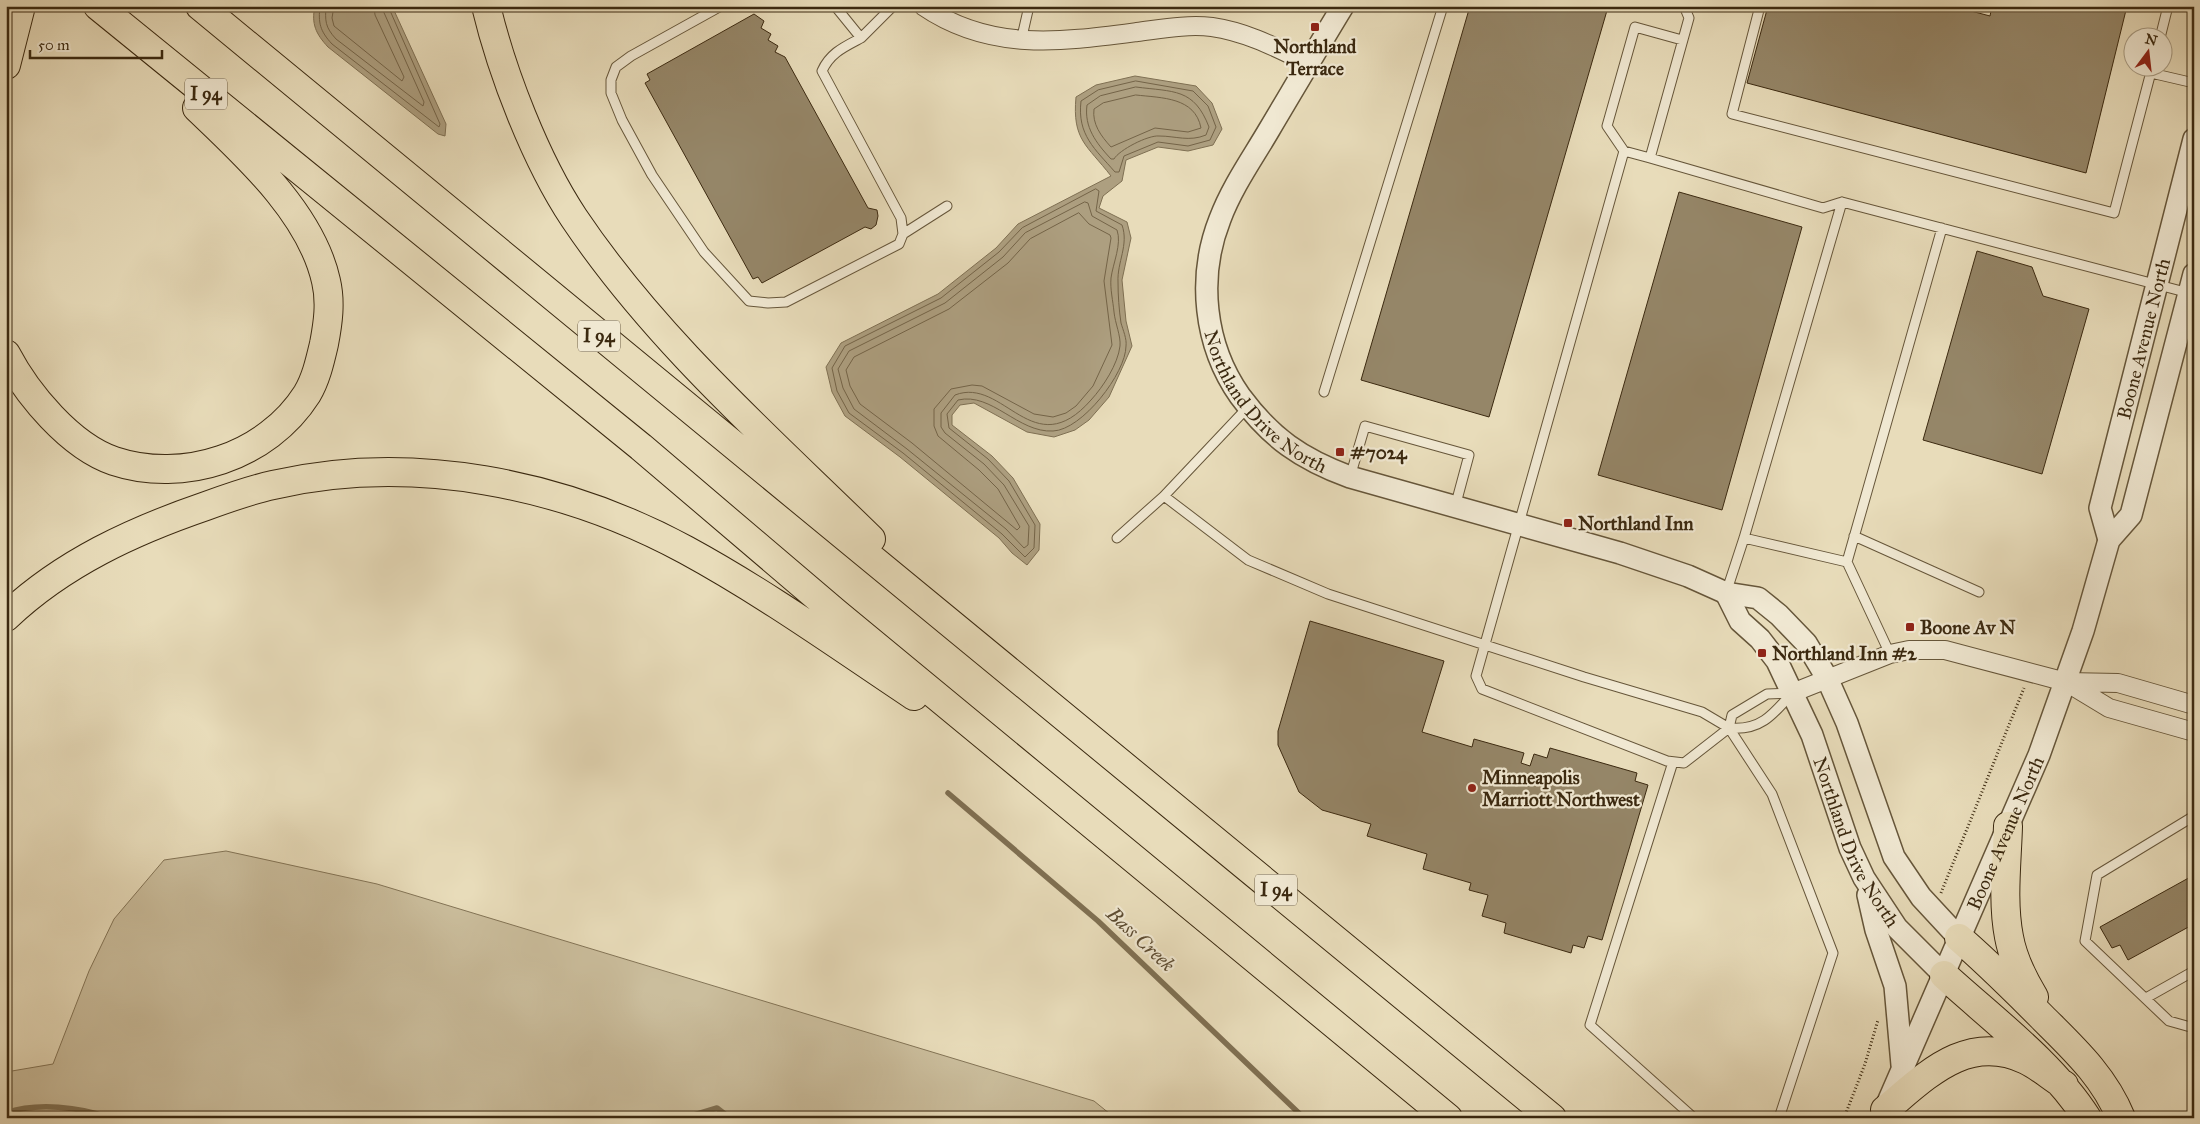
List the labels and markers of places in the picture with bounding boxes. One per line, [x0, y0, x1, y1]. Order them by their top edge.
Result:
marker: Northland Terrace [1309, 21, 1321, 33]
place label: Northland Terrace [1274, 35, 1357, 80]
place label: #7024 [1350, 441, 1408, 465]
marker: #7024 [1334, 446, 1346, 458]
place label: Northland Inn [1578, 512, 1694, 535]
marker: Northland Inn [1562, 517, 1574, 529]
place label: Boone Av N [1920, 616, 2016, 639]
marker: Boone Av N [1904, 621, 1916, 633]
place label: Northland Inn #2 [1772, 642, 1917, 665]
marker: Northland Inn #2 [1756, 647, 1768, 659]
place label: Minneapolis Marriott Northwest [1482, 766, 1640, 811]
marker: Minneapolis Marriott Northwest [1466, 782, 1478, 794]

